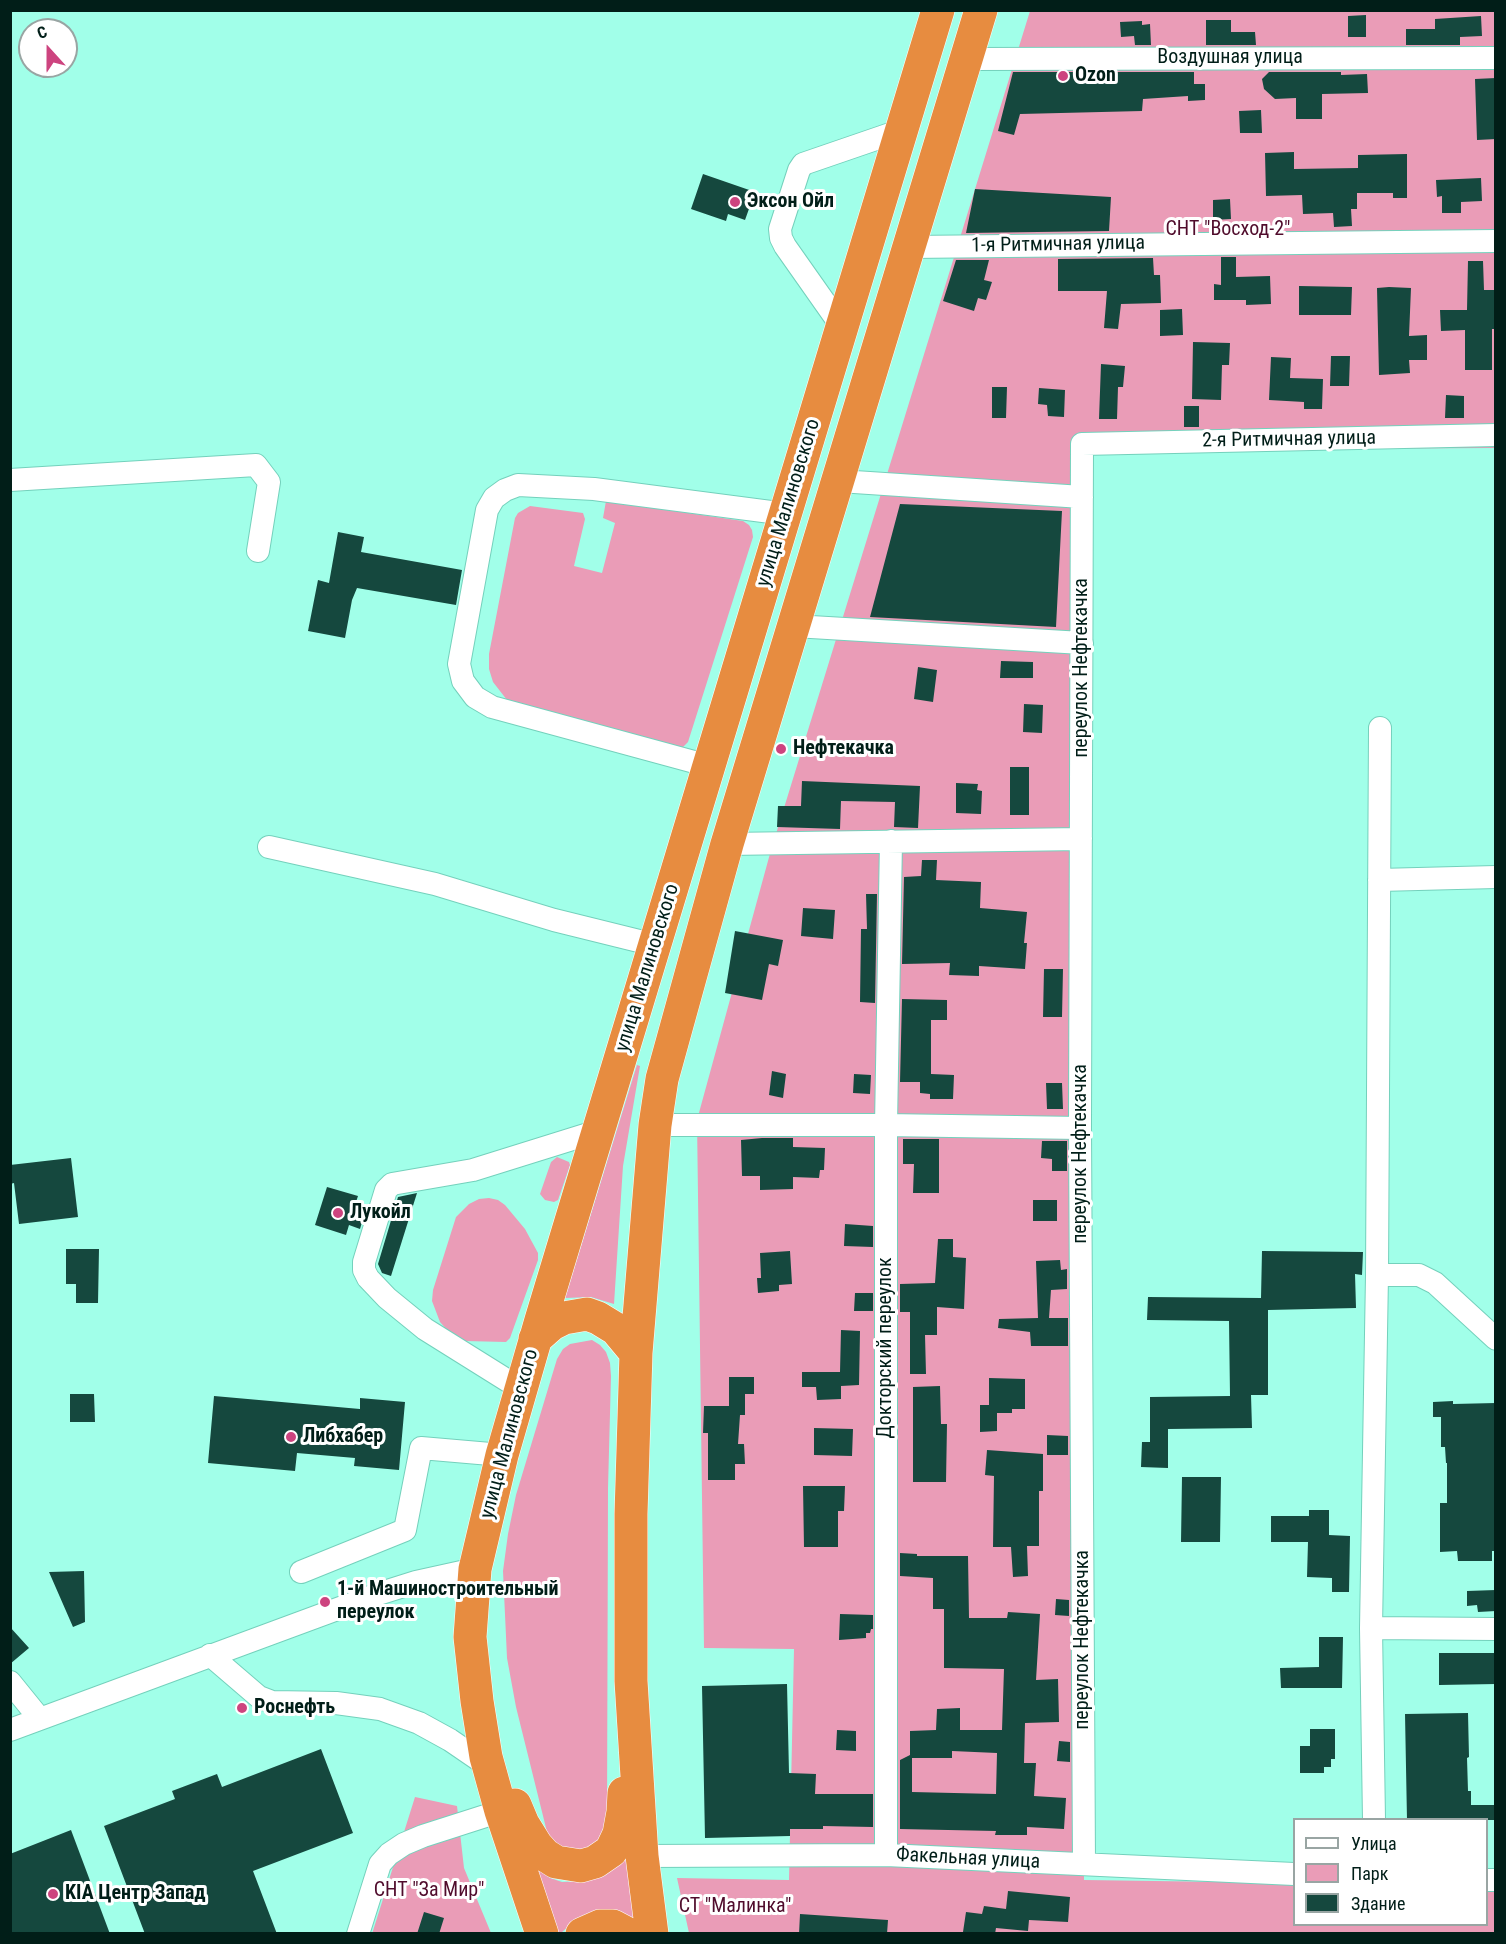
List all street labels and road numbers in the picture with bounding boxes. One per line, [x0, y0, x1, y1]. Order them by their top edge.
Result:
street label: Воздушная улица [1157, 46, 1303, 70]
street label: 1-я Ритмичная улица [971, 231, 1145, 259]
street label: улица Малиновского [752, 416, 826, 590]
street label: 2-я Ритмичная улица [1202, 426, 1376, 454]
street label: переулок Нефтекачка [1070, 578, 1094, 758]
street label: улица Малиновского [611, 881, 685, 1055]
street label: переулок Нефтекачка [1069, 1064, 1093, 1244]
street label: Докторский переулок [874, 1257, 898, 1439]
street label: улица Малиновского [476, 1347, 544, 1521]
street label: переулок Нефтекачка [1071, 1550, 1095, 1730]
street label: Факельная улица [895, 1843, 1041, 1875]

